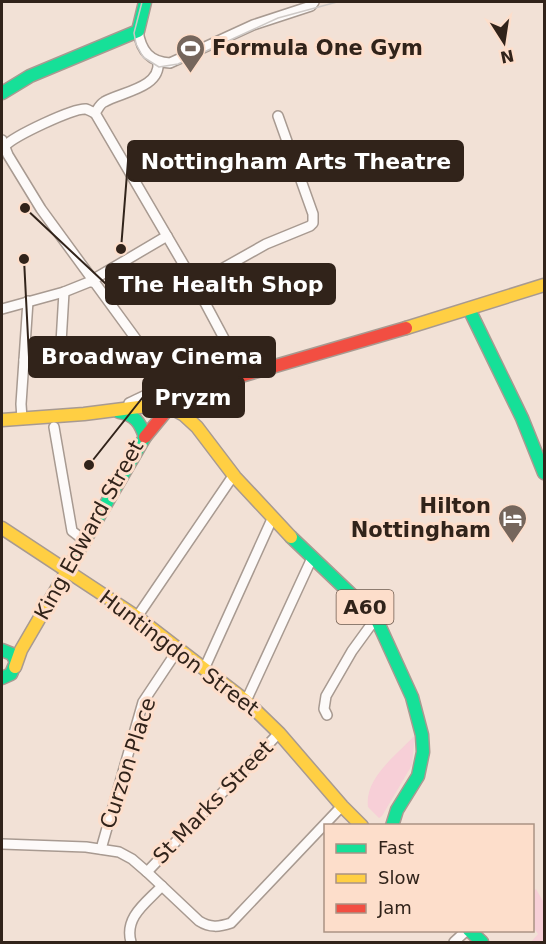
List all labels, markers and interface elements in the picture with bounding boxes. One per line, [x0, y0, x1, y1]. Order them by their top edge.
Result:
north arrow [474, 12, 534, 72]
sports icon: Formula One Gym [175, 32, 207, 74]
place label: Formula One Gym [212, 36, 423, 60]
text: N [498, 45, 516, 67]
callout: Nottingham Arts Theatre [128, 141, 463, 181]
text: Nottingham Arts Theatre [141, 149, 451, 174]
callout: The Health Shop [106, 264, 335, 304]
text: The Health Shop [118, 272, 324, 297]
callout: Broadway Cinema [29, 337, 275, 377]
text: Broadway Cinema [41, 344, 263, 369]
callout: Pryzm [143, 377, 244, 417]
text: Pryzm [154, 385, 232, 410]
street label: King Edward Street [30, 436, 148, 624]
place label: Hilton Nottingham [351, 494, 491, 542]
hotel icon: Hilton Nottingham [496, 502, 528, 544]
street label: Huntingdon Street [95, 585, 263, 721]
road number: A60 [336, 590, 394, 624]
street label: Curzon Place [96, 694, 160, 832]
street label: St Marks Street [148, 736, 278, 868]
legend [324, 824, 534, 932]
text: Fast [378, 837, 414, 858]
text: Slow [378, 867, 420, 888]
text: Jam [377, 897, 412, 918]

